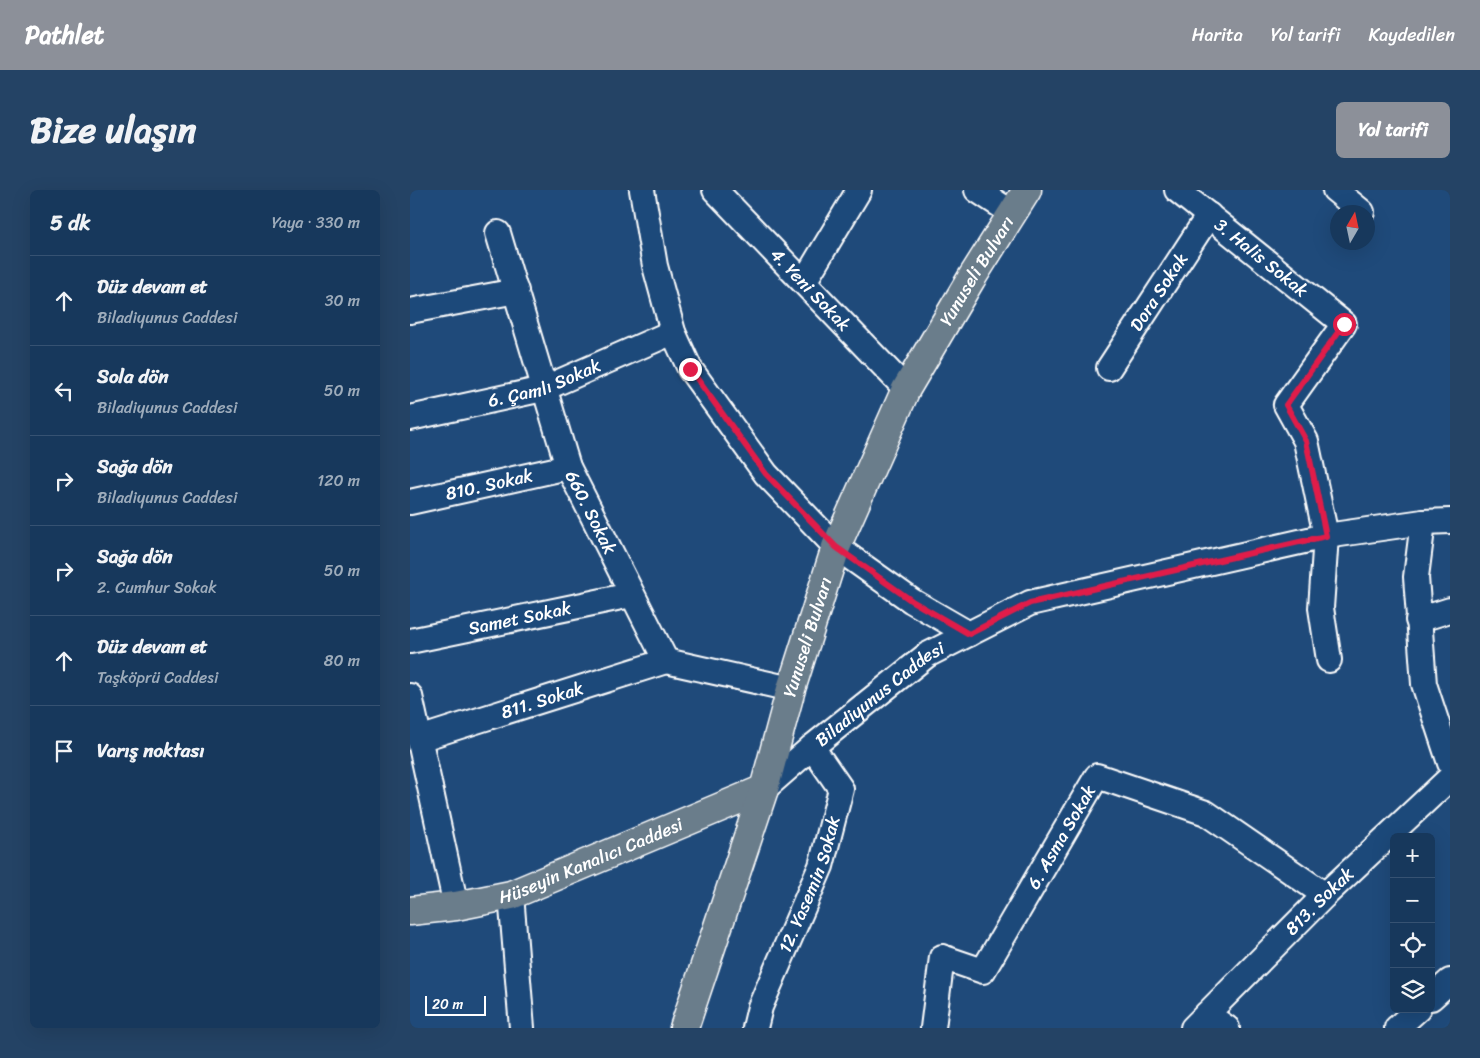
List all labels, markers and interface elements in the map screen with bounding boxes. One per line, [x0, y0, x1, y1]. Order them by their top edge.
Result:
text: Pathlet [25, 14, 104, 56]
text: Harita [1192, 19, 1243, 51]
text: Yol tarifi [1271, 19, 1340, 51]
text: Kaydedilen [1368, 19, 1455, 51]
text: Bize ulaşın [30, 99, 196, 161]
button: Yol tarifi [1336, 102, 1450, 158]
text: 5 dk [50, 204, 91, 242]
north arrow [1330, 205, 1375, 250]
text: Yaya · 330 m [272, 208, 360, 237]
street label: Yunuseli Bulvarı [931, 209, 1023, 332]
street label: 3. Halis Sokak [1207, 210, 1316, 306]
street label: 4. Yeni Sokak [762, 240, 859, 339]
street label: Dora Sokak [1121, 246, 1197, 338]
text: Düz devam et [97, 270, 208, 303]
text: 30 m [325, 286, 360, 315]
icon: ahead [50, 287, 78, 315]
text: Biladiyunus Caddesi [97, 303, 237, 332]
route start [1333, 313, 1356, 336]
street label: 6. Çamlı Sokak [485, 349, 606, 417]
route end [679, 358, 702, 381]
text: Sola dön [97, 360, 168, 393]
text: 50 m [324, 376, 360, 405]
icon: left [50, 377, 78, 405]
text: Biladiyunus Caddesi [97, 393, 237, 422]
text: Sağa dön [97, 450, 172, 483]
street label: 810. Sokak [442, 459, 536, 510]
street label: 660. Sokak [556, 465, 626, 560]
text: 120 m [317, 466, 360, 495]
icon: right [50, 467, 78, 495]
text: Biladiyunus Caddesi [97, 483, 237, 512]
text: Sağa dön [97, 540, 172, 573]
text: 50 m [324, 556, 360, 585]
icon: right [50, 557, 78, 585]
text: 2. Cumhur Sokak [97, 573, 217, 602]
street label: Yunuseli Bulvarı [773, 573, 842, 701]
street label: Samet Sokak [465, 592, 574, 644]
text: Düz devam et [97, 630, 208, 663]
street label: Biladiyunus Caddesi [808, 632, 951, 755]
text: 80 m [324, 646, 360, 675]
icon: ahead [50, 647, 78, 675]
text: Taşköprü Caddesi [97, 663, 218, 692]
street label: 811. Sokak [497, 672, 588, 728]
text: Varış noktası [97, 734, 204, 767]
icon: arrive [50, 737, 78, 765]
street label: 6. Asma Sokak [1018, 778, 1105, 896]
street label: Hüseyin Kanalıcı Caddesi [496, 808, 689, 913]
street label: 12. Yasemin Sokak [769, 812, 849, 958]
map controls [1390, 833, 1435, 1013]
button: + [1390, 833, 1435, 878]
street label: 813. Sokak [1277, 859, 1362, 943]
button: − [1390, 878, 1435, 923]
button: locate [1390, 923, 1435, 968]
button: layers [1390, 968, 1435, 1013]
text: 20 m [432, 992, 463, 1017]
scale bar [425, 993, 486, 1016]

